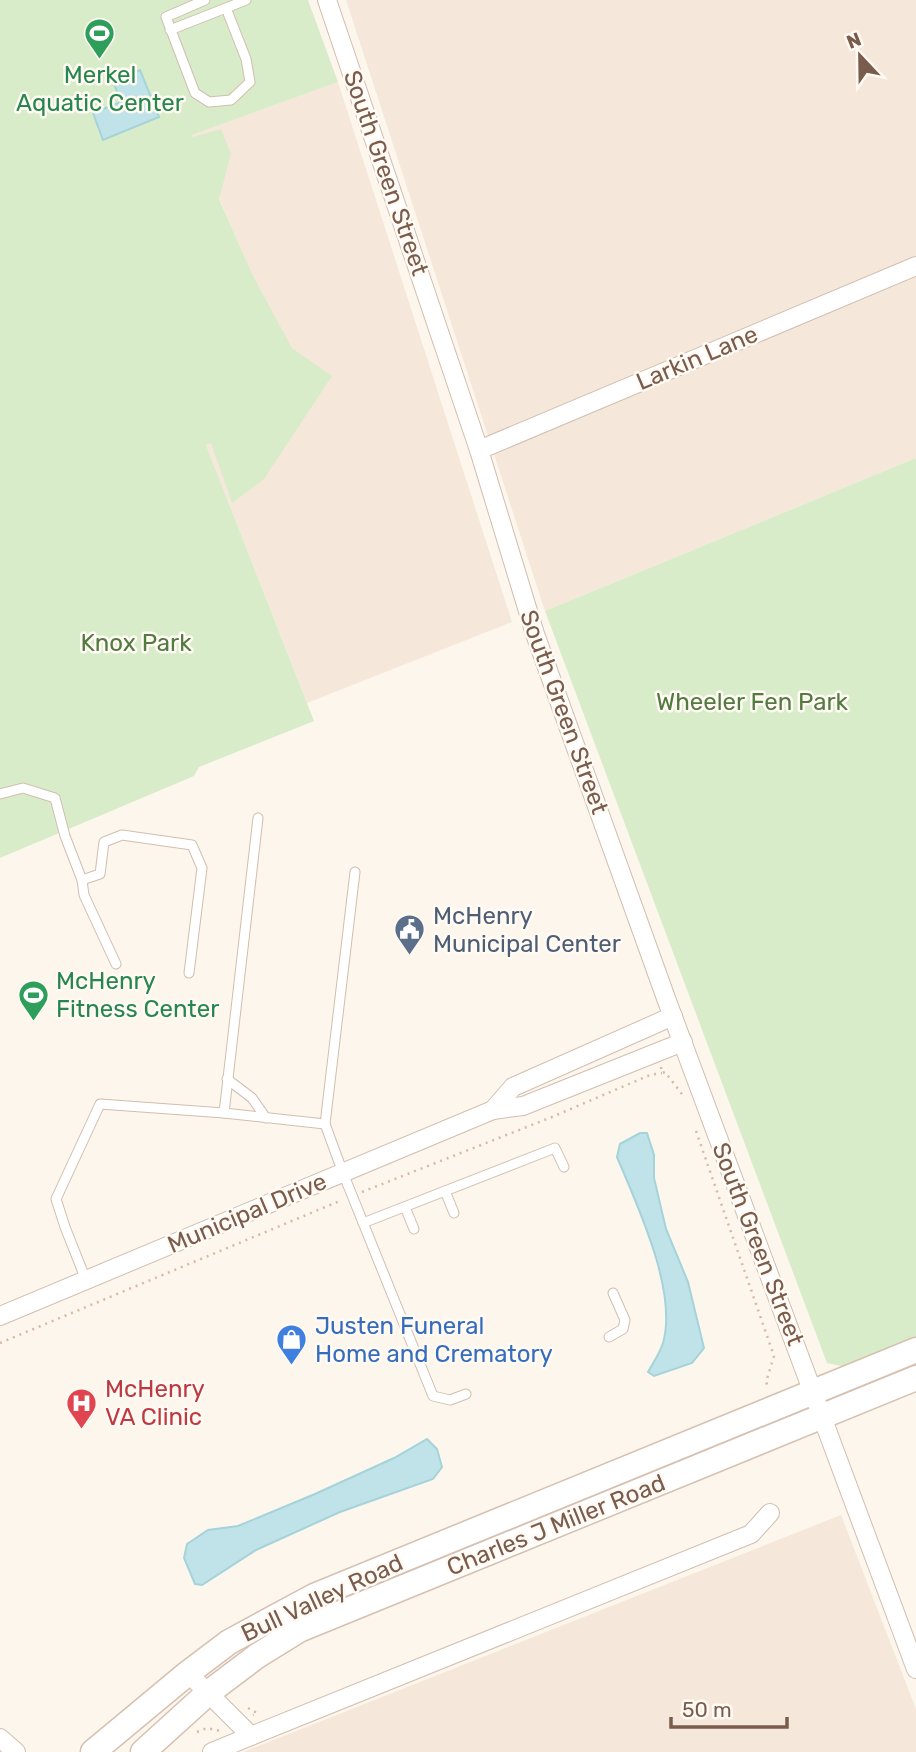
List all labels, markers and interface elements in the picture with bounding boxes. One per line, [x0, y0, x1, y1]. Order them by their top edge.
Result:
sports icon: Merkel Aquatic Center [83, 16, 117, 60]
north arrow [825, 21, 895, 91]
text: N [843, 27, 864, 54]
place label: Merkel Aquatic Center [16, 61, 184, 117]
street label: South Green Street [338, 67, 434, 279]
street label: Larkin Lane [632, 320, 762, 396]
street label: South Green Street [514, 606, 614, 818]
park label: Knox Park [80, 629, 192, 657]
park label: Wheeler Fen Park [656, 688, 849, 716]
place label: McHenry Municipal Center [433, 902, 621, 958]
public building icon: McHenry Municipal Center [393, 913, 427, 957]
place label: McHenry Fitness Center [56, 967, 219, 1023]
sports icon: McHenry Fitness Center [16, 978, 50, 1022]
street label: South Green Street [706, 1139, 810, 1349]
street label: Municipal Drive [163, 1167, 331, 1259]
place label: Justen Funeral Home and Crematory [315, 1312, 553, 1368]
shop icon: Justen Funeral Home and Crematory [275, 1323, 309, 1367]
place label: McHenry VA Clinic [105, 1375, 205, 1431]
hospital icon: McHenry VA Clinic [65, 1386, 99, 1430]
street label: Charles J Miller Road [443, 1468, 669, 1582]
street label: Bull Valley Road [237, 1548, 407, 1648]
scale bar [671, 1686, 786, 1730]
text: 50 m [682, 1697, 732, 1722]

